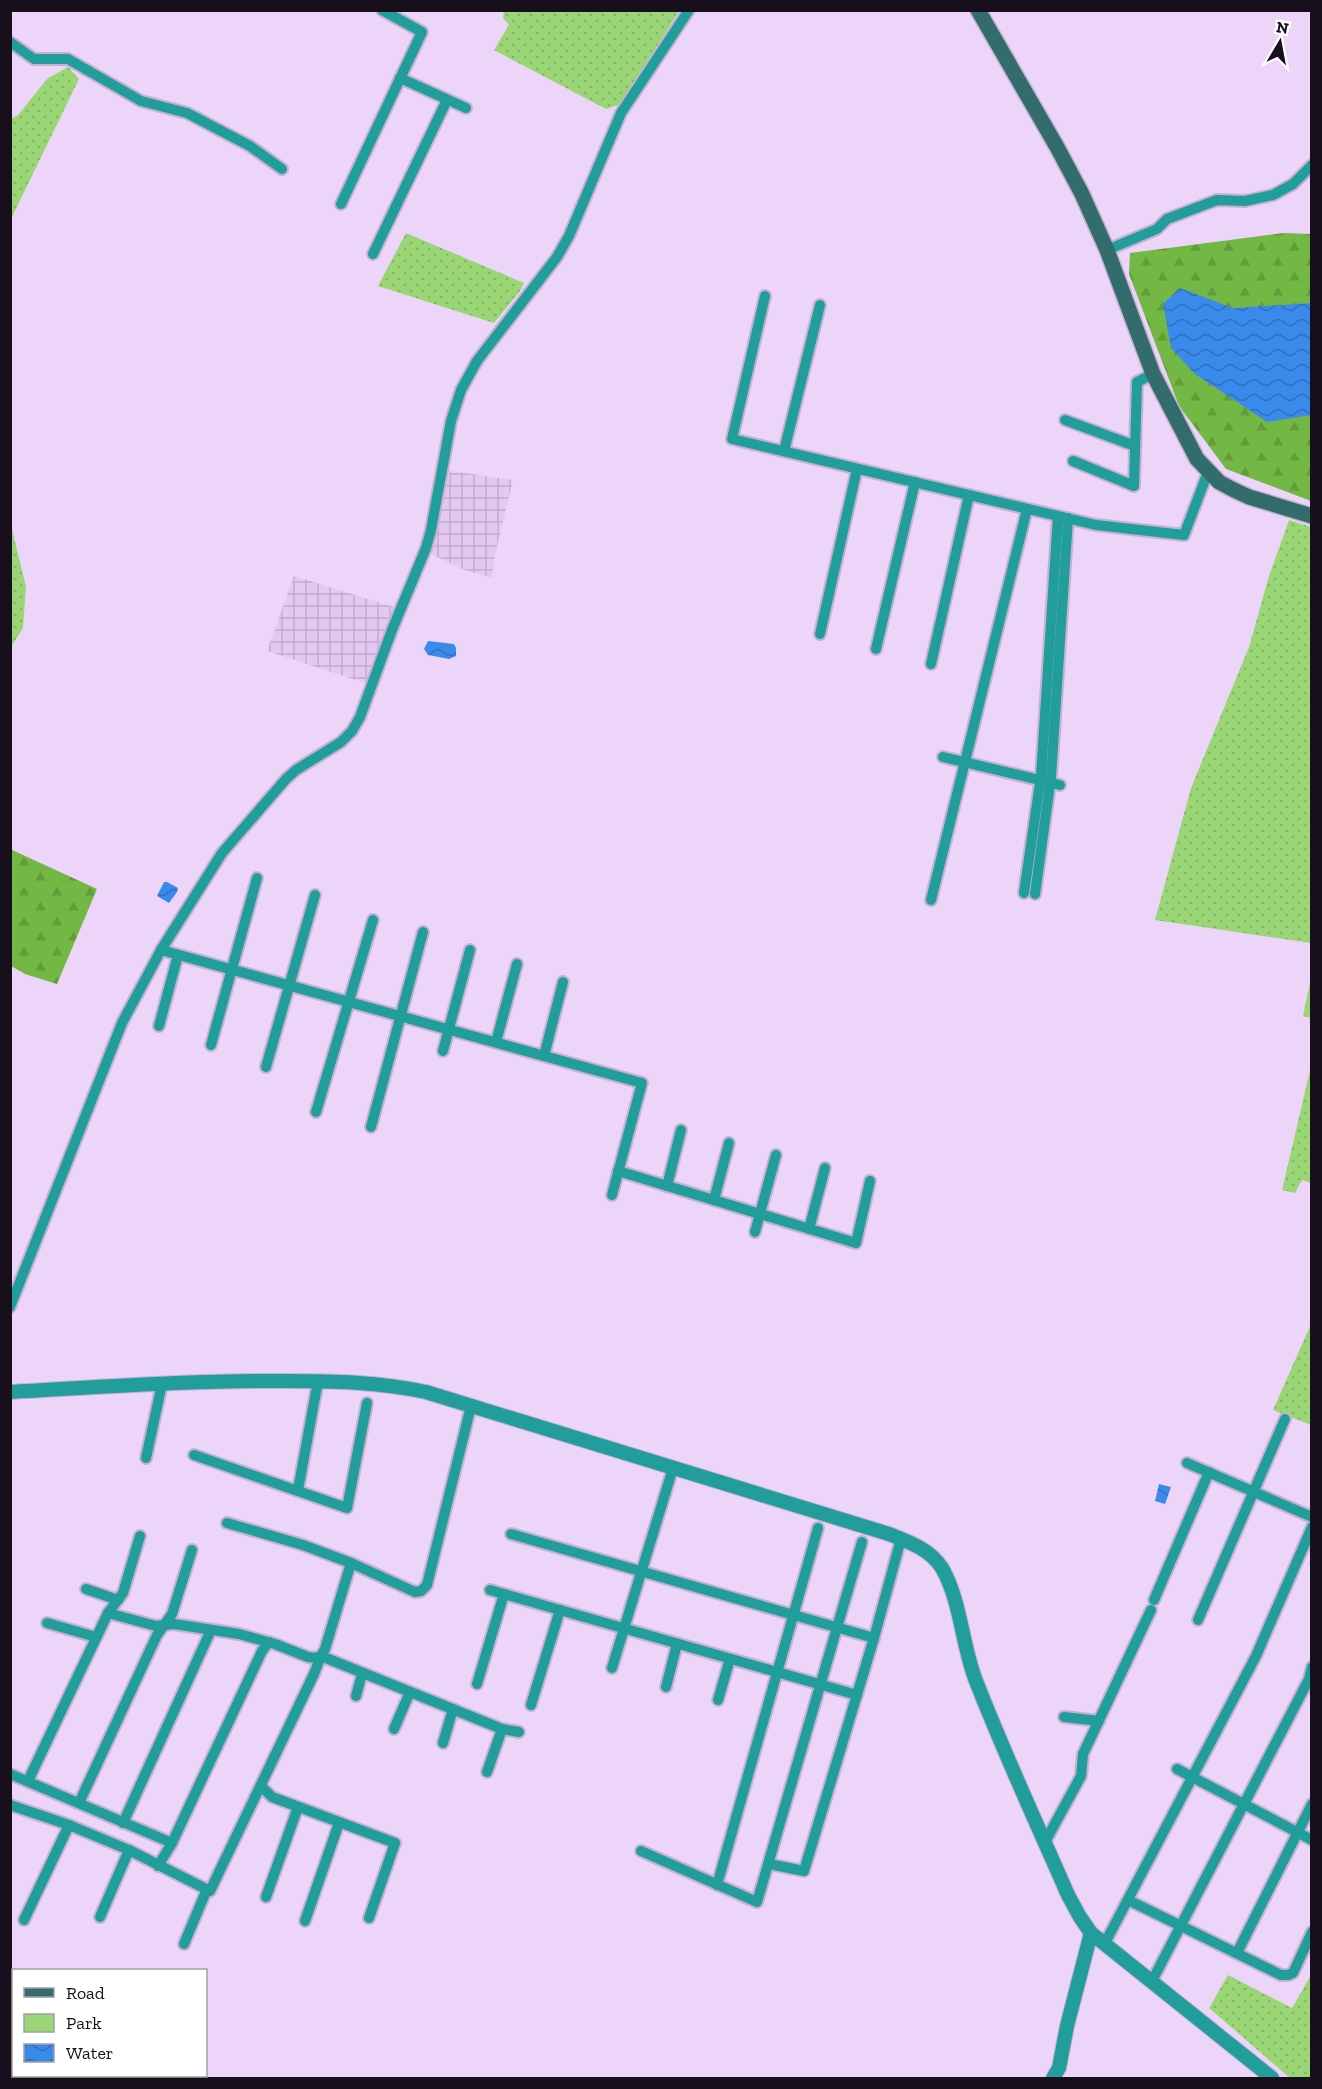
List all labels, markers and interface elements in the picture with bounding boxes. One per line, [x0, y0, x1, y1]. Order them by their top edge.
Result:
north arrow [1250, 12, 1310, 72]
text: N [1275, 17, 1290, 38]
legend [12, 1969, 207, 2077]
text: Road [66, 1982, 105, 2004]
text: Park [66, 2012, 102, 2034]
text: Water [66, 2042, 113, 2064]

